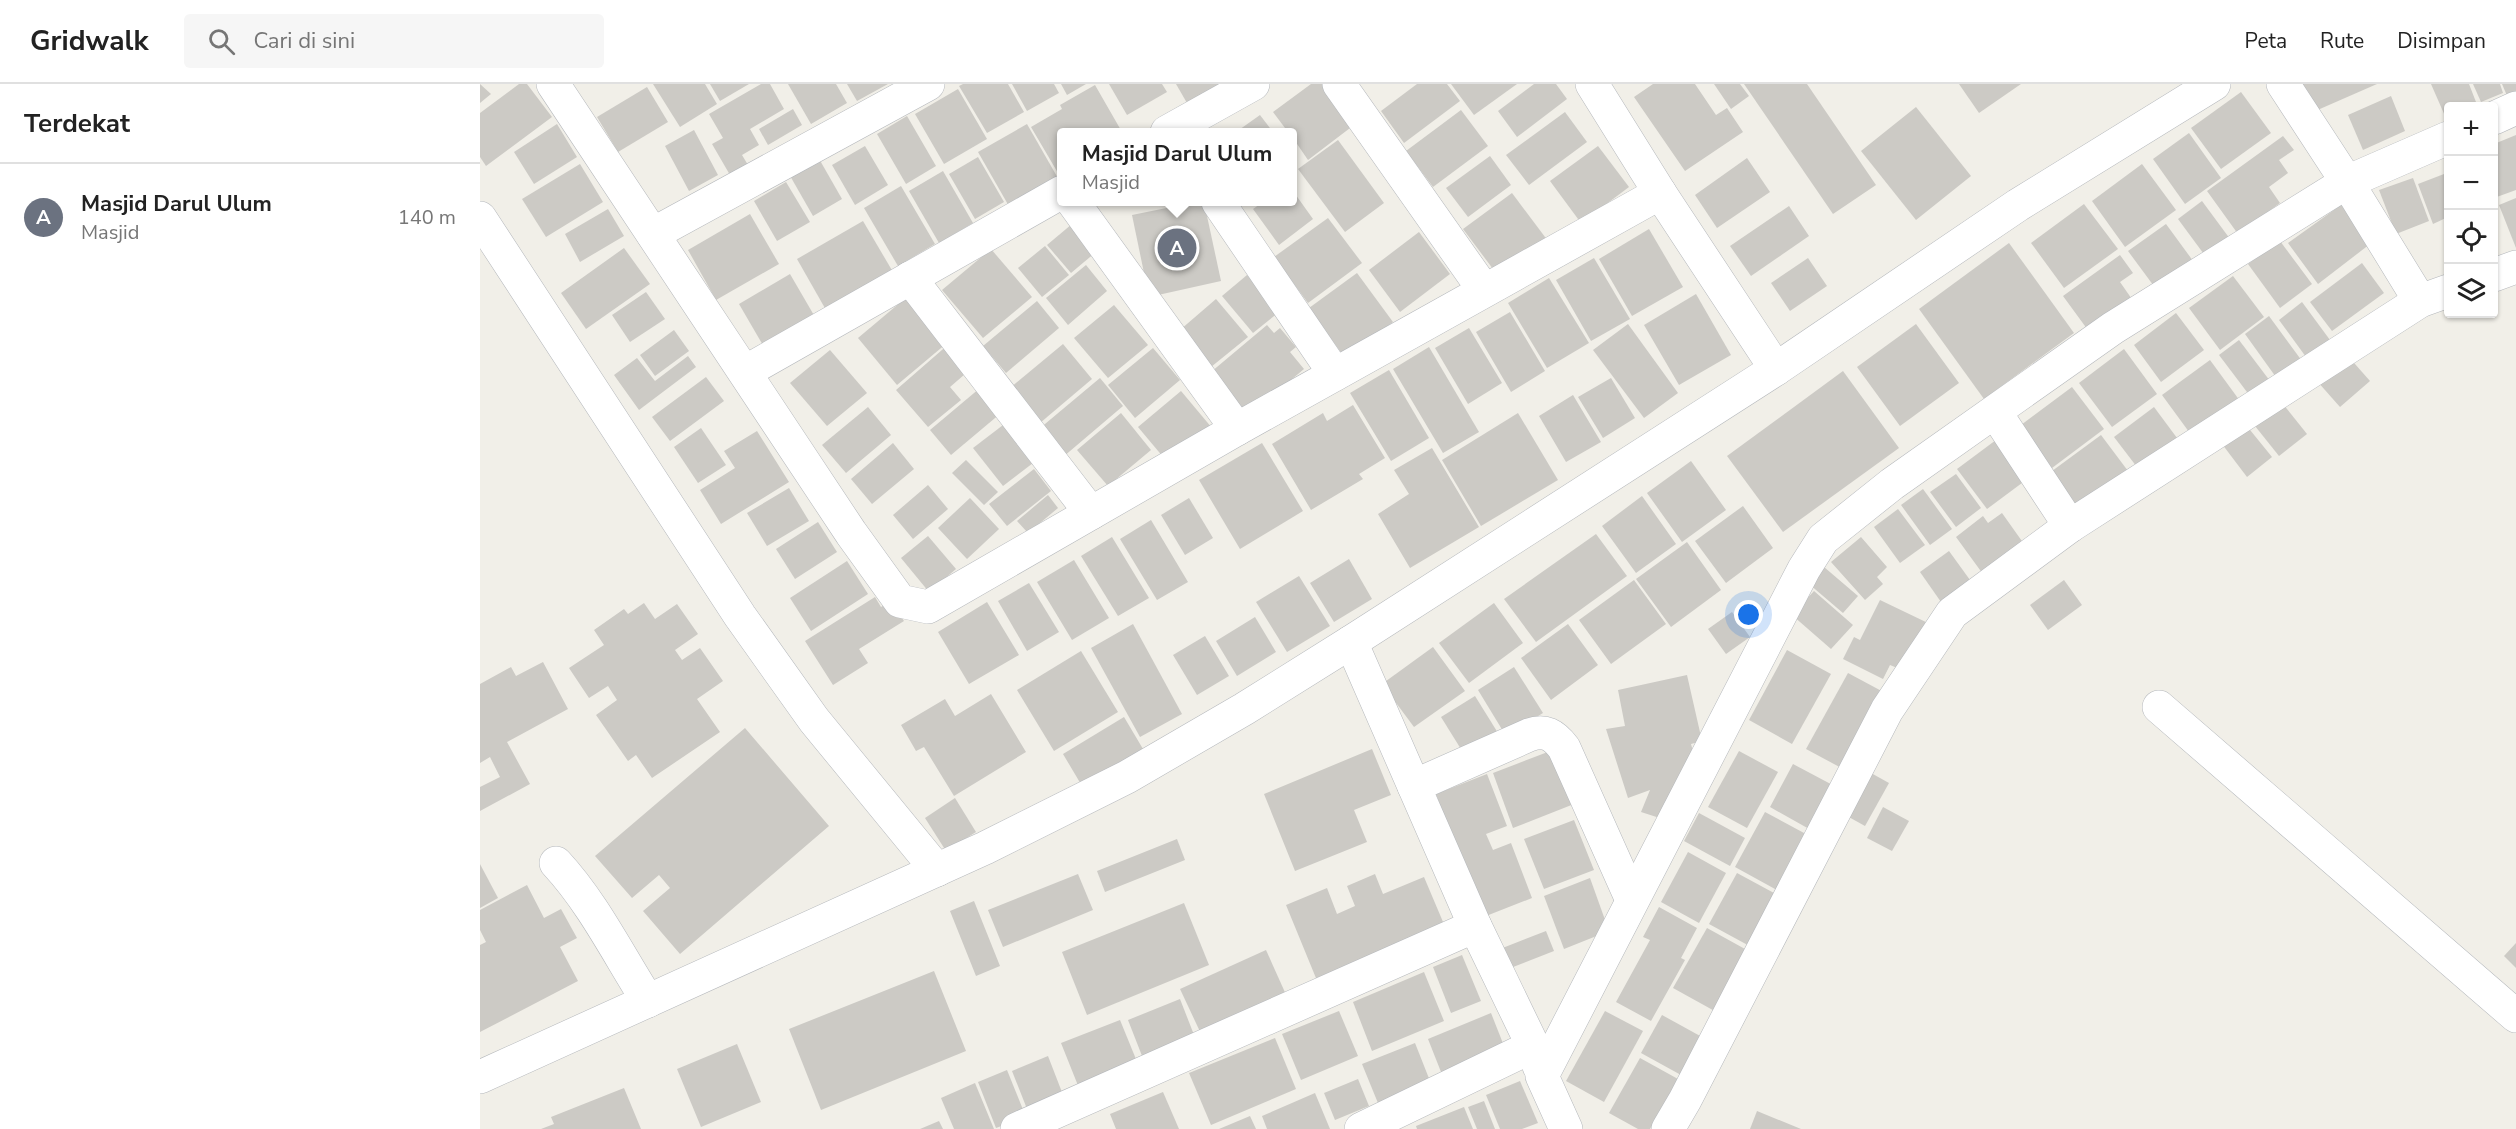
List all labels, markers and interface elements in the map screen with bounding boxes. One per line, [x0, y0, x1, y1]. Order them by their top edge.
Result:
search box [184, 14, 604, 68]
text: Gridwalk [30, 22, 148, 60]
icon: search [205, 25, 238, 58]
text: Cari di sini [253, 26, 355, 56]
text: Peta [2245, 27, 2287, 55]
text: Rute [2320, 27, 2364, 55]
text: Disimpan [2397, 27, 2486, 55]
map controls [2444, 102, 2498, 318]
button: + [2444, 102, 2498, 156]
text: Terdekat [24, 106, 130, 141]
popup [1057, 128, 1297, 206]
text: Masjid Darul Ulum [1082, 139, 1272, 169]
button: − [2444, 156, 2498, 210]
text: Masjid [1082, 169, 1140, 196]
text: Masjid Darul Ulum [81, 189, 272, 219]
text: A [36, 204, 51, 231]
text: 140 m [398, 204, 456, 231]
button: locate [2444, 210, 2498, 264]
text: Masjid [81, 219, 139, 246]
pin: A [1158, 226, 1196, 270]
button: layers [2444, 264, 2498, 318]
your location [1734, 600, 1763, 629]

